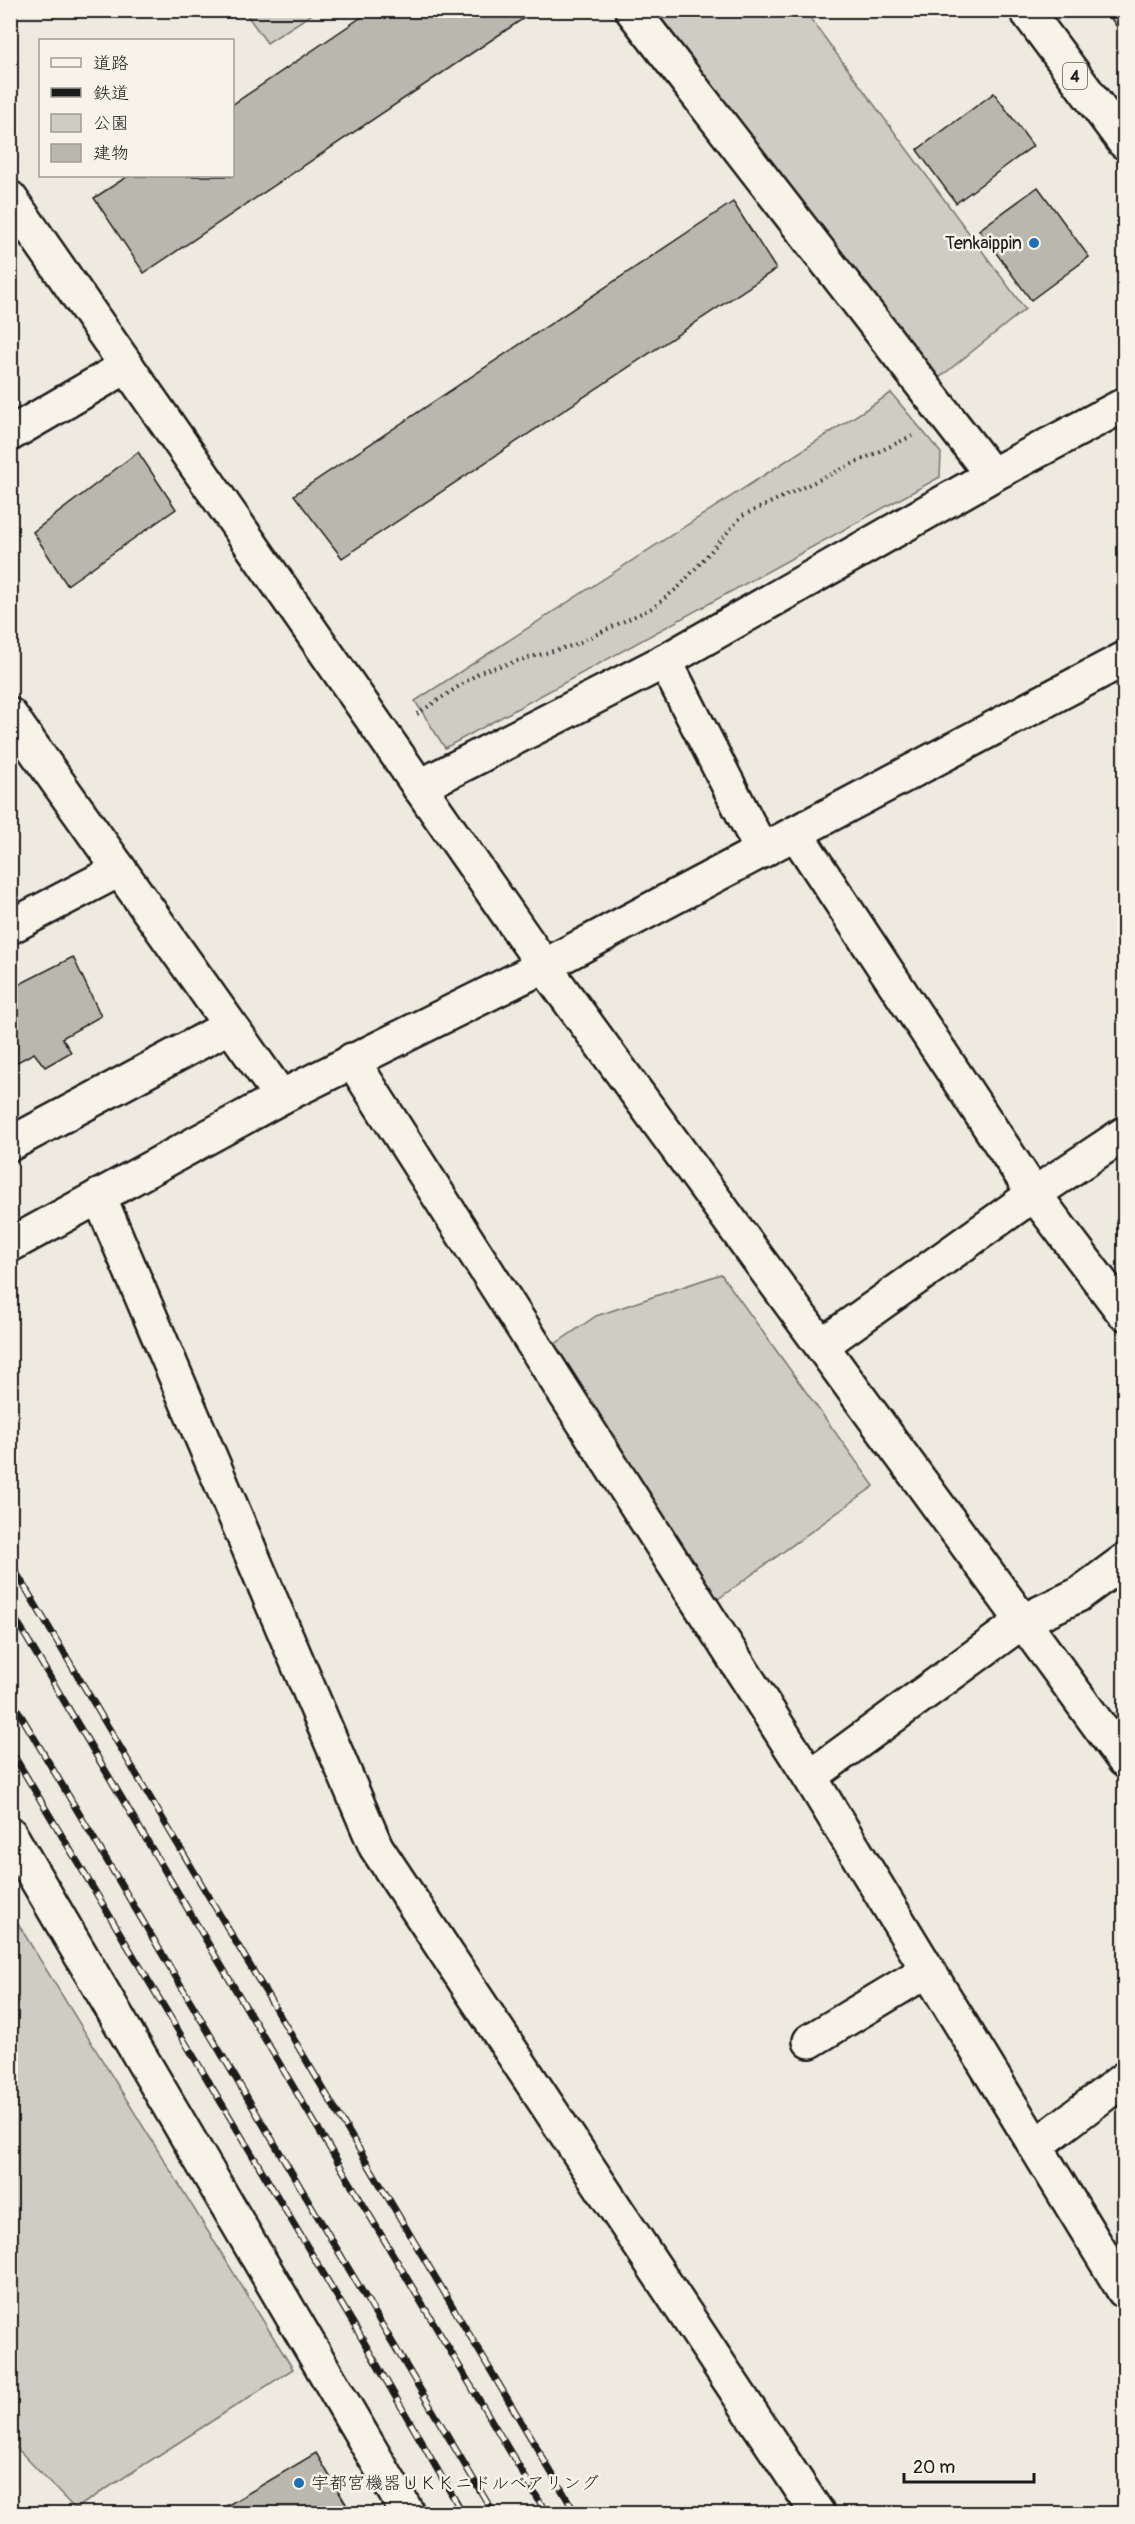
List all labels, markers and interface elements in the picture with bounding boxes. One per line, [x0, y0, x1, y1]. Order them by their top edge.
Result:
legend [39, 39, 234, 177]
text: 道路 [93, 52, 129, 75]
road number: 4 [1063, 63, 1087, 89]
text: 鉄道 [93, 82, 129, 105]
text: 公園 [93, 112, 129, 135]
text: 建物 [93, 142, 129, 165]
place label: Tenkaippin [945, 232, 1022, 255]
marker: Tenkaippin [1027, 236, 1041, 250]
scale bar [904, 2446, 1034, 2484]
text: 20 m [913, 2456, 955, 2479]
place label: 宇都宮機器ＵＫＫニドルベアリング [311, 2472, 599, 2495]
marker: 宇都宮機器ＵＫＫニドルベアリング [292, 2476, 306, 2490]

